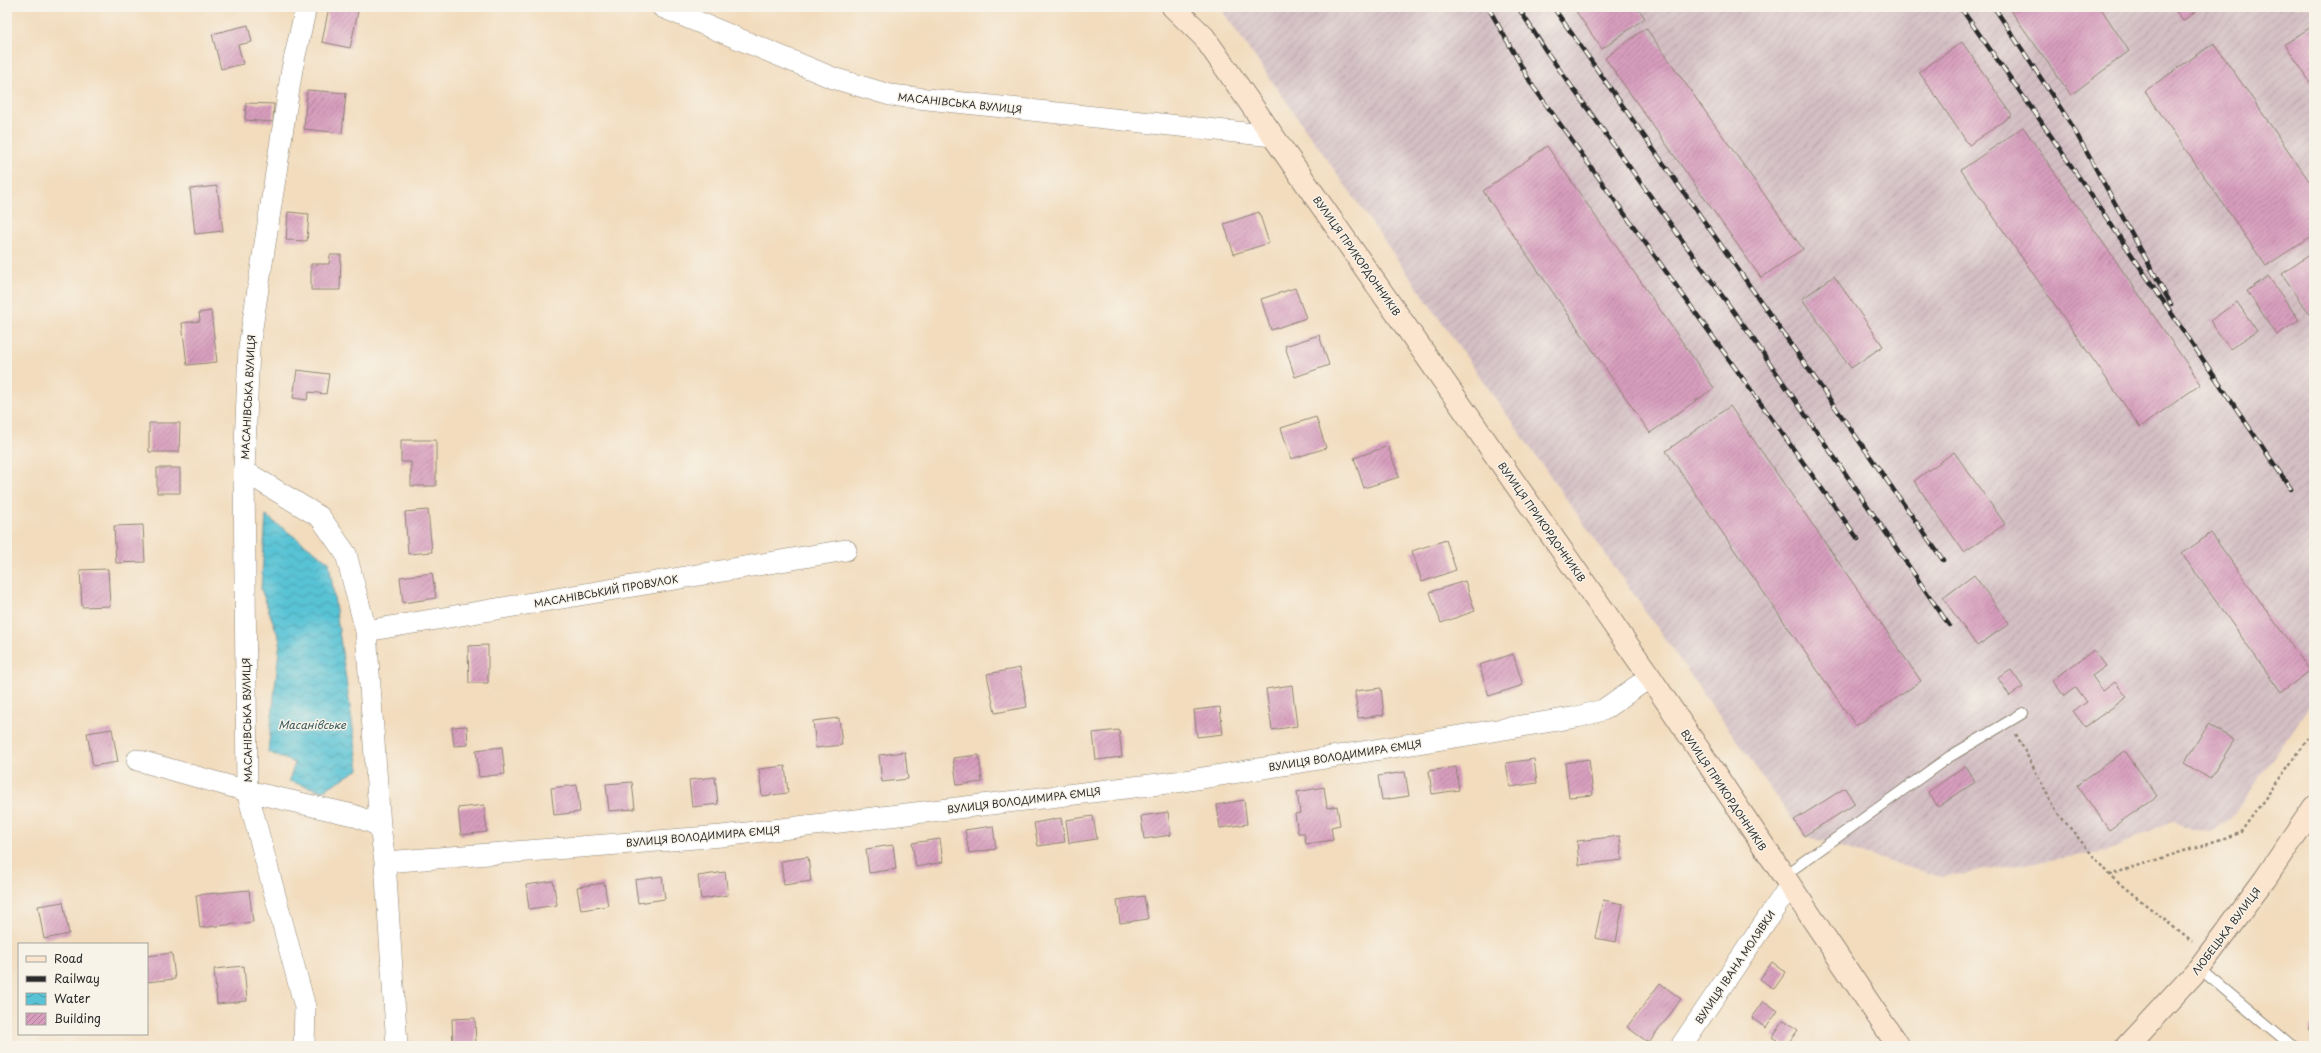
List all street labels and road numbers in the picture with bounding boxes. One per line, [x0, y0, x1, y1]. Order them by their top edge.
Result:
street label: МАСАНІВСЬКА ВУЛИЦЯ [897, 89, 1023, 117]
street label: ВУЛИЦЯ ПРИКОРДОННИКІВ [1310, 193, 1405, 319]
street label: МАСАНІВСЬКА ВУЛИЦЯ [237, 334, 258, 460]
street label: ВУЛИЦЯ ПРИКОРДОННИКІВ [1495, 459, 1590, 585]
street label: МАСАНІВСЬКИЙ ПРОВУЛОК [533, 570, 680, 611]
street label: МАСАНІВСЬКА ВУЛИЦЯ [238, 657, 255, 783]
street label: ВУЛИЦЯ ПРИКОРДОННИКІВ [1678, 726, 1771, 854]
street label: ВУЛИЦЯ ВОЛОДИМИРА ЄМЦЯ [1267, 735, 1423, 774]
street label: ВУЛИЦЯ ВОЛОДИМИРА ЄМЦЯ [946, 783, 1102, 816]
street label: ВУЛИЦЯ ВОЛОДИМИРА ЄМЦЯ [625, 821, 781, 850]
street label: ЛЮБЕЦЬКА ВУЛИЦЯ [2188, 884, 2264, 977]
street label: ВУЛИЦЯ ІВАНА МОЛЯВКИ [1691, 907, 1778, 1026]

